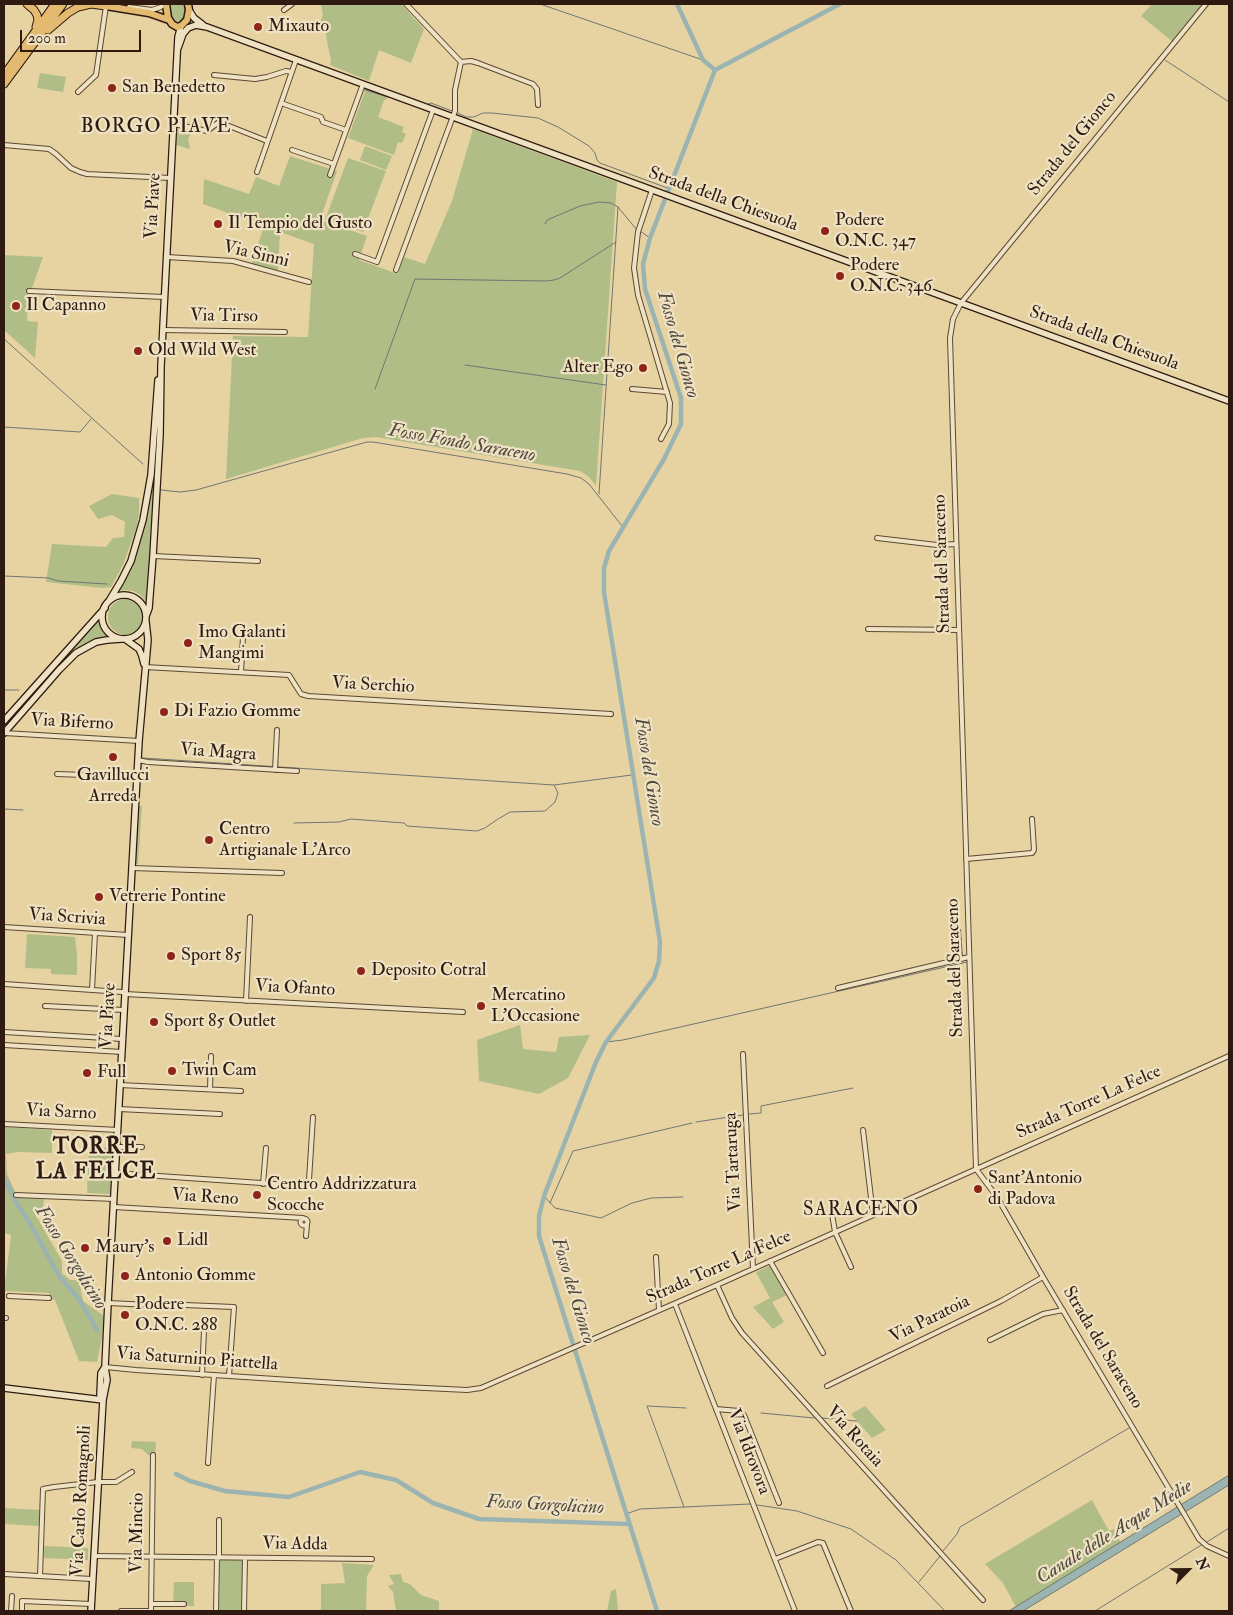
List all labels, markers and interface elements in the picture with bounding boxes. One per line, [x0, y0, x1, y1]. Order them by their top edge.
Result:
place label: Mixauto [268, 16, 329, 38]
scale bar [22, 20, 144, 52]
marker: Mixauto [252, 21, 264, 33]
text: 200 m [28, 29, 66, 48]
place label: San Benedetto [122, 77, 225, 99]
marker: San Benedetto [106, 82, 118, 94]
street label: Strada del Gionco [1024, 87, 1122, 201]
district label: BORGO PIAVE [79, 116, 233, 140]
street label: Strada della Chiesuola [645, 163, 801, 237]
street label: Via Piave [141, 172, 167, 240]
place label: Podere O.N.C. 347 [835, 210, 916, 252]
place label: Il Tempio del Gusto [228, 213, 372, 235]
marker: Il Tempio del Gusto [212, 218, 224, 230]
marker: Podere O.N.C. 347 [819, 225, 831, 237]
street label: Via Sinni [221, 237, 291, 273]
place label: Podere O.N.C. 346 [850, 255, 932, 298]
marker: Podere O.N.C. 346 [834, 270, 846, 282]
water label: Fosso del Gionco [651, 289, 703, 401]
place label: Il Capanno [26, 295, 106, 317]
marker: Il Capanno [10, 300, 22, 312]
street label: Strada della Chiesuola [1026, 302, 1182, 376]
street label: Via Tirso [190, 306, 258, 328]
place label: Old Wild West [148, 340, 256, 362]
marker: Old Wild West [132, 345, 144, 357]
place label: Alter Ego [563, 357, 633, 379]
marker: Alter Ego [637, 362, 649, 374]
water label: Fosso Fondo Saraceno [387, 420, 537, 468]
street label: Strada del Saraceno [930, 494, 956, 634]
place label: Imo Galanti Mangimi [198, 622, 286, 664]
marker: Imo Galanti Mangimi [182, 637, 194, 649]
street label: Via Serchio [331, 673, 415, 699]
place label: Di Fazio Gomme [174, 701, 300, 723]
marker: Di Fazio Gomme [158, 706, 170, 718]
street label: Via Biferno [30, 710, 114, 736]
water label: Fosso del Gionco [628, 716, 668, 828]
street label: Via Magra [179, 740, 257, 766]
marker: Gavillucci Arreda [107, 751, 119, 763]
place label: Gavillucci Arreda [77, 765, 149, 808]
place label: Centro Artigianale L'Arco [219, 819, 351, 862]
marker: Centro Artigianale L'Arco [203, 834, 215, 846]
place label: Vetrerie Pontine [109, 886, 226, 908]
marker: Vetrerie Pontine [93, 891, 105, 903]
street label: Strada del Saraceno [943, 898, 969, 1038]
street label: Via Scrivia [28, 905, 106, 931]
place label: Sport 85 [181, 945, 241, 967]
marker: Sport 85 [165, 950, 177, 962]
place label: Deposito Cotral [371, 960, 486, 982]
marker: Deposito Cotral [355, 965, 367, 977]
street label: Via Ofanto [254, 976, 336, 1002]
street label: Via Piave [96, 982, 122, 1050]
place label: Mercatino L'Occasione [491, 985, 580, 1028]
marker: Mercatino L'Occasione [475, 1000, 487, 1012]
place label: Sport 85 Outlet [164, 1011, 276, 1033]
marker: Sport 85 Outlet [148, 1016, 160, 1028]
place label: Twin Cam [182, 1060, 257, 1082]
street label: Strada Torre La Felce [1013, 1061, 1165, 1145]
place label: Full [97, 1062, 126, 1084]
marker: Twin Cam [166, 1065, 178, 1077]
marker: Full [81, 1067, 93, 1079]
street label: Via Sarno [25, 1100, 97, 1126]
street label: Via Tartaruga [721, 1112, 747, 1212]
district label: TORRE LA FELCE [35, 1135, 157, 1186]
place label: Sant'Antonio di Padova [988, 1168, 1082, 1210]
place label: Centro Addrizzatura Scocche [267, 1174, 417, 1216]
marker: Sant'Antonio di Padova [972, 1183, 984, 1195]
street label: Via Reno [171, 1185, 239, 1211]
marker: Centro Addrizzatura Scocche [251, 1189, 263, 1201]
district label: SARACENO [802, 1200, 920, 1222]
water label: Fosso Gorgolicino [29, 1202, 111, 1314]
street label: Strada Torre La Felce [643, 1226, 795, 1310]
place label: Lidl [177, 1230, 208, 1252]
marker: Lidl [161, 1235, 173, 1247]
water label: Fosso del Gionco [545, 1235, 599, 1347]
place label: Maury's [95, 1237, 155, 1259]
marker: Maury's [79, 1242, 91, 1254]
place label: Antonio Gomme [135, 1265, 256, 1287]
marker: Antonio Gomme [119, 1270, 131, 1282]
street label: Strada del Saraceno [1057, 1283, 1147, 1413]
street label: Via Paratoia [886, 1291, 974, 1349]
place label: Podere O.N.C. 288 [135, 1294, 218, 1336]
marker: Podere O.N.C. 288 [119, 1309, 131, 1321]
street label: Via Saturnino Piattella [115, 1344, 279, 1376]
street label: Via Rotaia [821, 1402, 887, 1472]
street label: Via Idrovora [722, 1406, 774, 1498]
street label: Via Carlo Romagnoli [67, 1425, 97, 1577]
water label: Canale delle Acque Medie [1033, 1476, 1197, 1590]
street label: Via Mincio [126, 1492, 150, 1574]
water label: Fosso Gorgolicino [485, 1492, 605, 1520]
street label: Via Adda [262, 1534, 328, 1556]
north arrow [1163, 1545, 1213, 1595]
text: N [1192, 1555, 1213, 1573]

